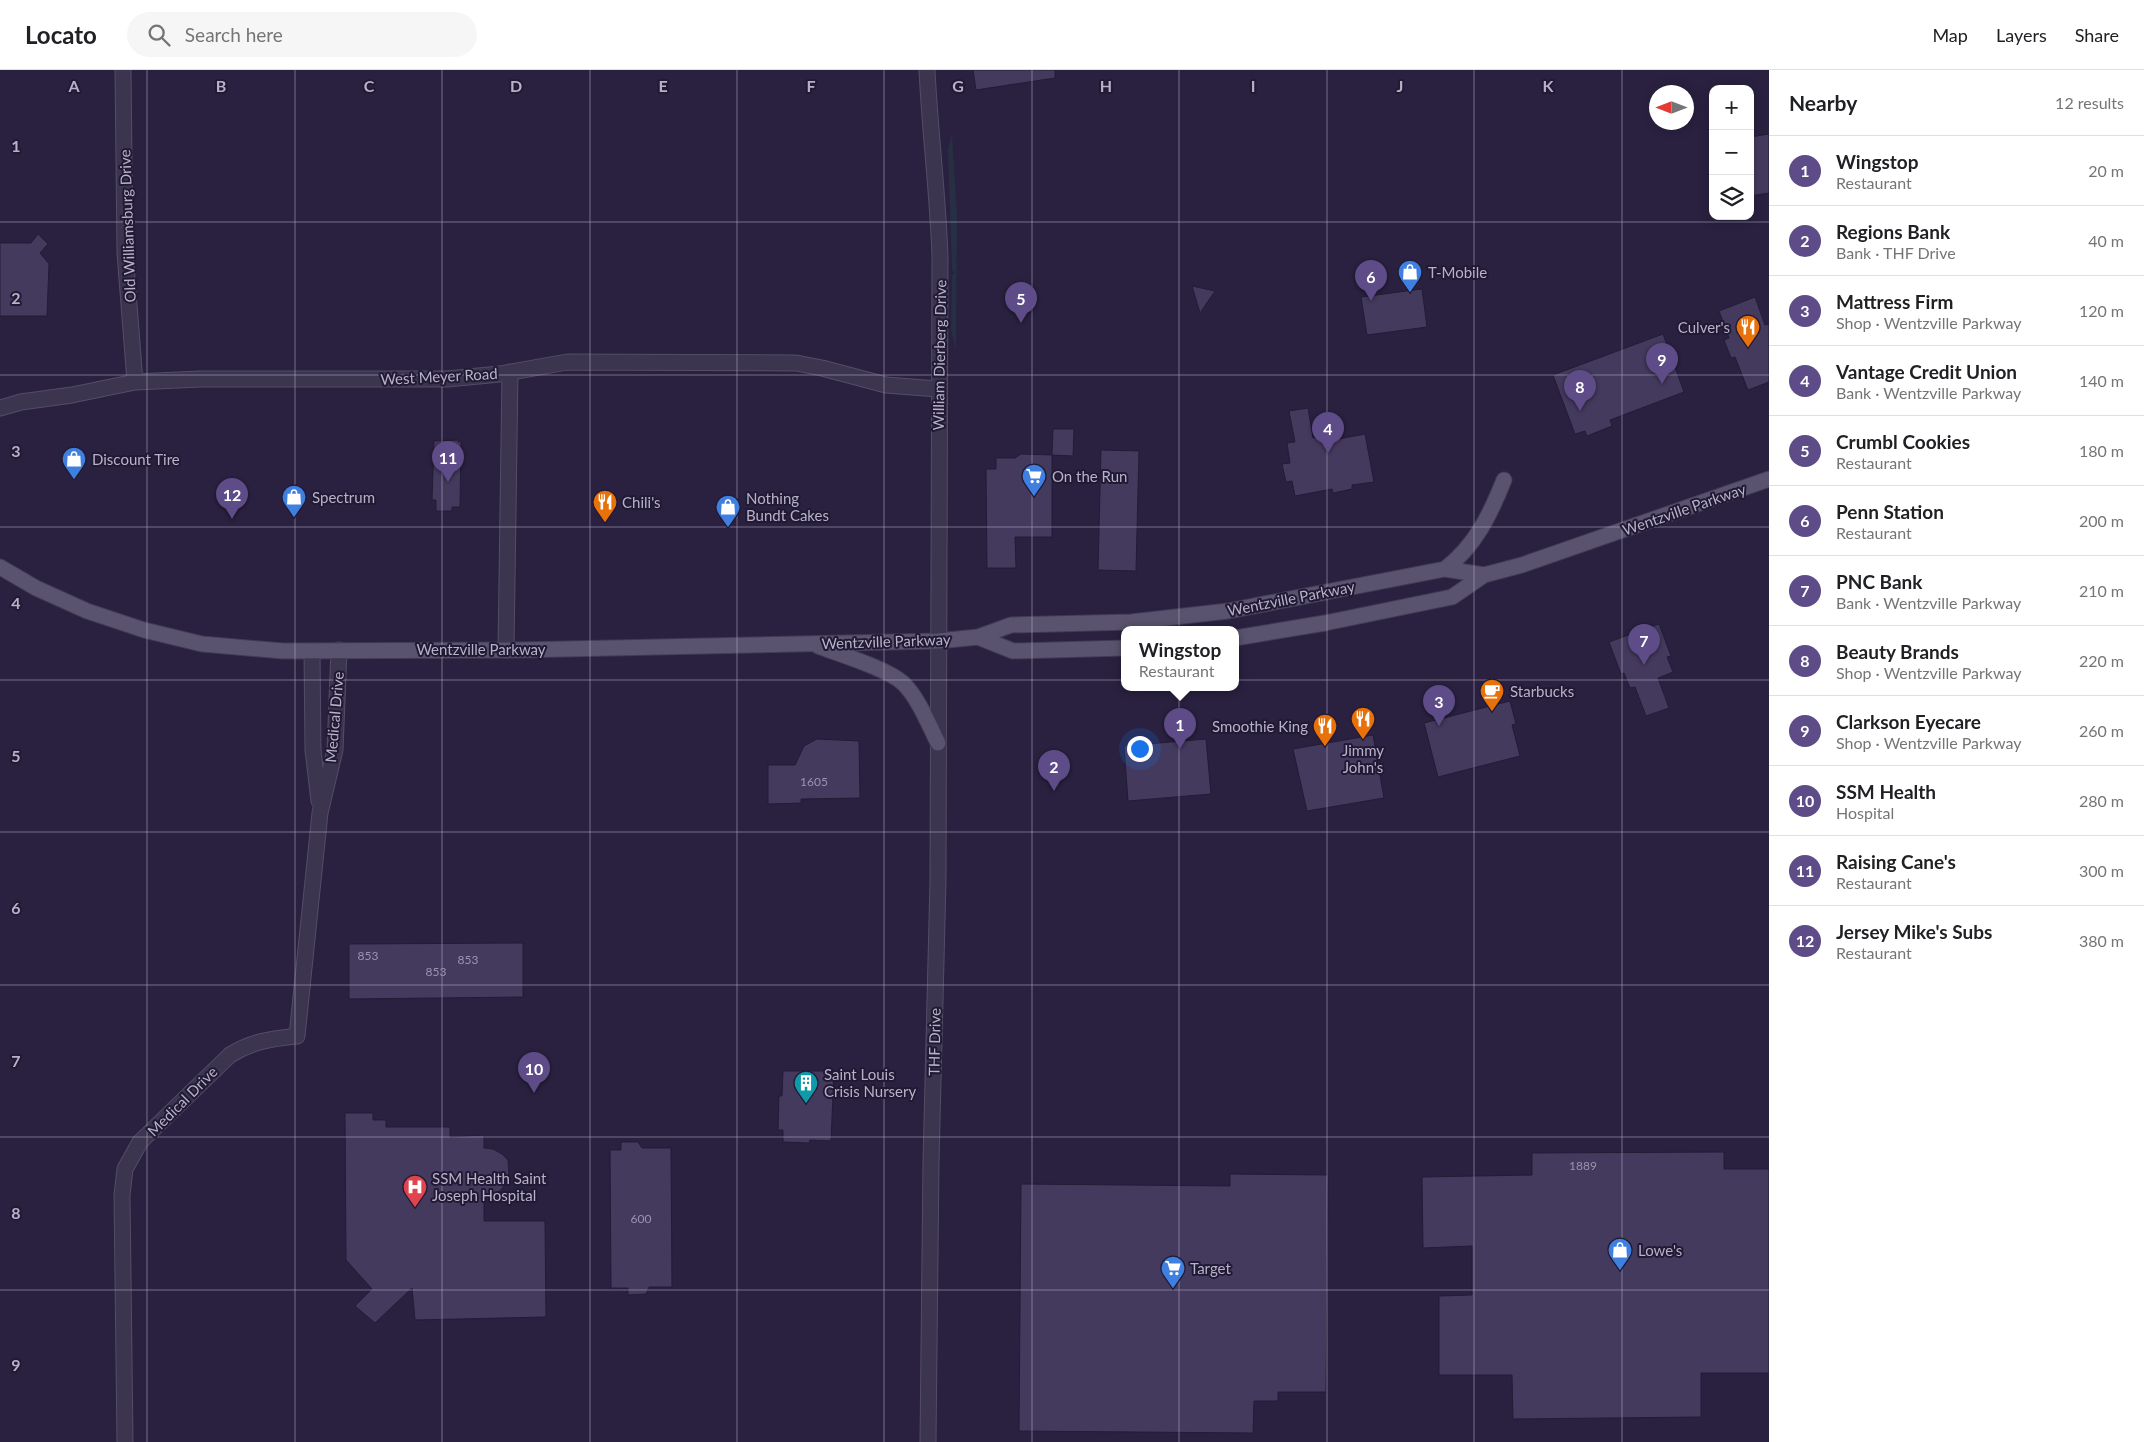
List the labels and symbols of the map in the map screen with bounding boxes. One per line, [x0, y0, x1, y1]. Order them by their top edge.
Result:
text: A [67, 76, 80, 95]
text: B [216, 76, 226, 95]
text: C [364, 76, 375, 95]
text: D [510, 76, 522, 95]
text: E [658, 76, 668, 95]
text: F [806, 76, 816, 95]
text: G [952, 76, 964, 95]
text: H [1100, 76, 1112, 95]
text: I [1251, 76, 1255, 95]
text: J [1397, 76, 1403, 95]
text: K [1543, 76, 1555, 95]
north arrow [1649, 85, 1694, 130]
text: 1 [11, 136, 21, 155]
street label: Old Williamsburg Drive [115, 149, 139, 303]
shop icon: T-Mobile [1397, 259, 1423, 293]
pin: 6 [1355, 260, 1387, 301]
place label: T-Mobile [1428, 263, 1487, 281]
street label: William Dierberg Drive [929, 279, 949, 430]
pin: 5 [1005, 282, 1037, 323]
text: 2 [11, 288, 21, 307]
restaurant icon: Culver's [1735, 314, 1761, 348]
place label: Culver's [1678, 318, 1730, 336]
pin: 9 [1646, 343, 1678, 384]
street label: West Meyer Road [380, 364, 498, 388]
pin: 8 [1564, 370, 1596, 411]
pin: 4 [1312, 412, 1344, 453]
text: 3 [11, 441, 21, 460]
pin: 11 [432, 441, 464, 482]
shop icon: Discount Tire [61, 446, 87, 480]
place label: Discount Tire [92, 450, 180, 468]
supermarket icon: On the Run [1021, 463, 1047, 497]
place label: On the Run [1052, 467, 1127, 485]
pin: 12 [216, 478, 248, 519]
street label: Wentzville Parkway [1620, 479, 1748, 539]
shop icon: Spectrum [281, 484, 307, 518]
place label: Spectrum [312, 488, 375, 506]
restaurant icon: Chili's [592, 489, 618, 523]
place label: Nothing Bundt Cakes [746, 489, 829, 524]
place label: Chili's [622, 493, 661, 511]
shop icon: Nothing Bundt Cakes [715, 494, 741, 528]
street label: Wentzville Parkway [1226, 577, 1356, 619]
text: 4 [11, 593, 21, 612]
pin: 7 [1628, 624, 1660, 665]
street label: Wentzville Parkway [821, 630, 951, 652]
street label: Wentzville Parkway [416, 640, 546, 658]
street label: Medical Drive [321, 671, 347, 763]
cafe icon: Starbucks [1479, 678, 1505, 712]
place label: Starbucks [1510, 682, 1574, 700]
pin: 3 [1423, 685, 1455, 726]
restaurant icon: Jimmy John's [1350, 706, 1376, 740]
pin: 1 [1164, 708, 1196, 749]
restaurant icon: Smoothie King [1312, 713, 1338, 747]
place label: Smoothie King [1212, 717, 1308, 735]
your location [1127, 736, 1153, 762]
place label: Jimmy John's [1342, 741, 1384, 776]
text: 5 [11, 746, 21, 765]
pin: 2 [1038, 750, 1070, 791]
house number: 1605 [800, 774, 828, 789]
text: 6 [11, 898, 21, 917]
house number: 853 [358, 948, 378, 963]
house number: 853 [458, 952, 478, 967]
house number: 853 [426, 964, 446, 979]
street label: THF Drive [924, 1008, 944, 1076]
text: 7 [11, 1051, 21, 1070]
pin: 10 [518, 1052, 550, 1093]
street label: Medical Drive [143, 1062, 221, 1140]
place label: Saint Louis Crisis Nursery [824, 1065, 916, 1100]
building icon: Saint Louis Crisis Nursery [793, 1070, 819, 1104]
house number: 1889 [1569, 1158, 1597, 1173]
place label: SSM Health Saint Joseph Hospital [432, 1169, 547, 1204]
hospital icon: SSM Health Saint Joseph Hospital [402, 1174, 428, 1208]
text: 8 [11, 1203, 21, 1222]
house number: 600 [631, 1211, 651, 1226]
shop icon: Lowe's [1607, 1237, 1633, 1271]
place label: Lowe's [1638, 1241, 1682, 1259]
supermarket icon: Target [1160, 1255, 1186, 1289]
place label: Target [1190, 1259, 1231, 1277]
text: 9 [11, 1355, 21, 1374]

